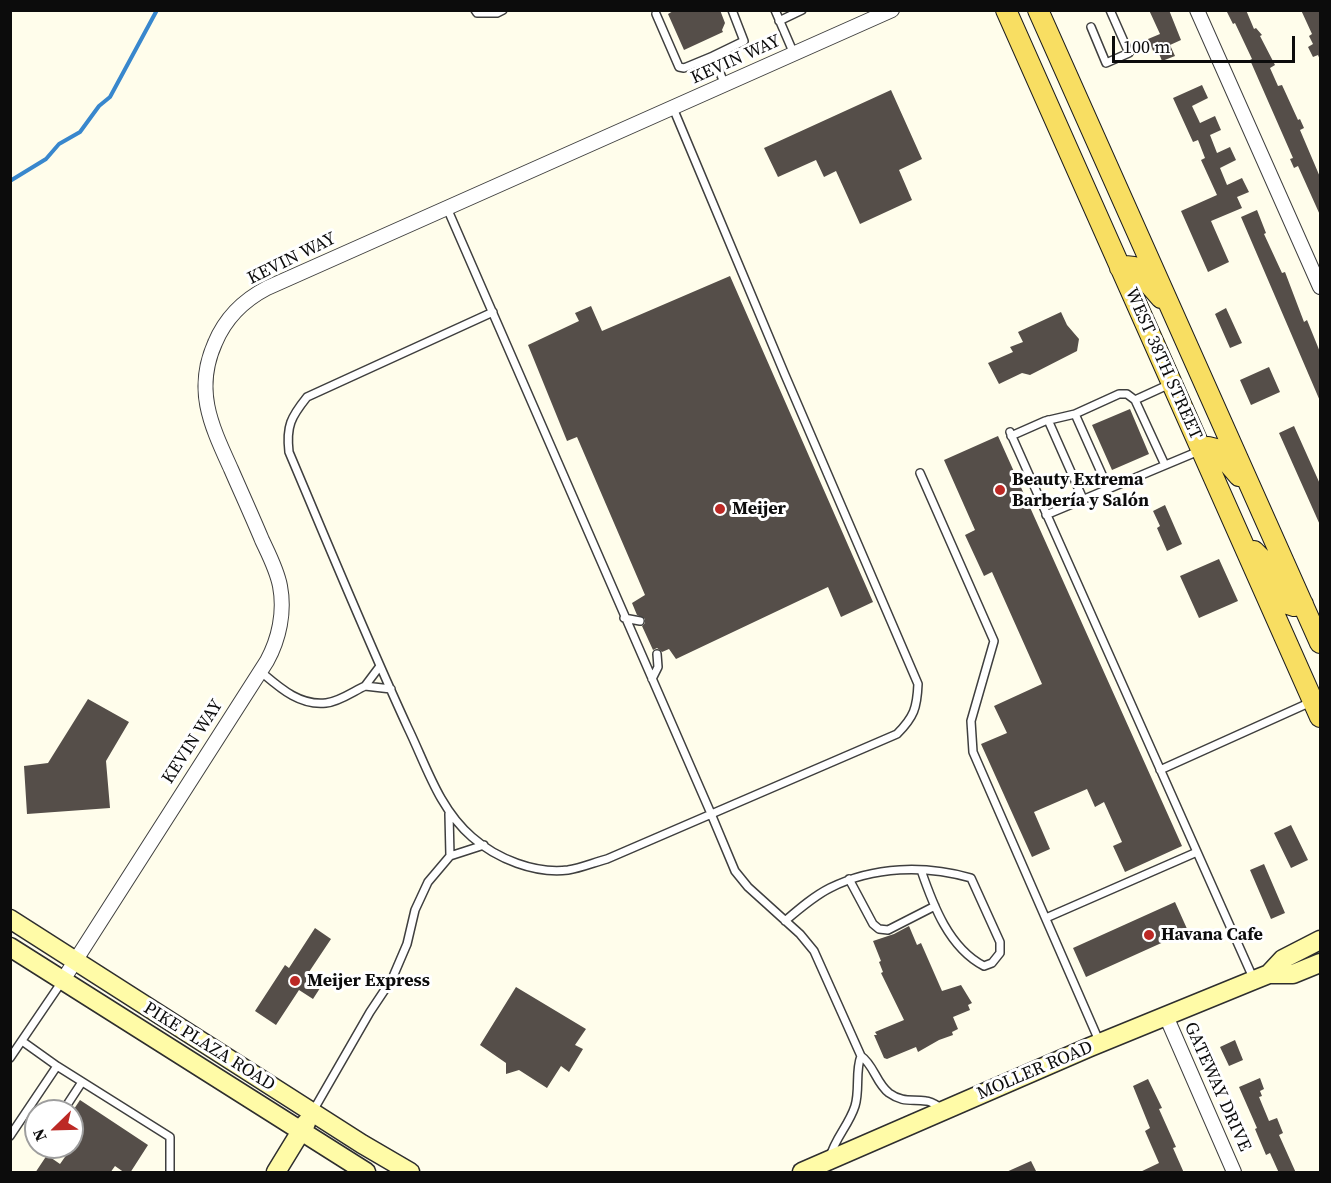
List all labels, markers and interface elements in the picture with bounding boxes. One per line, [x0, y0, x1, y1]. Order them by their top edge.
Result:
scale bar [1115, 24, 1298, 62]
street label: KEVIN WAY [688, 31, 784, 89]
text: 100 m [1123, 34, 1170, 59]
street label: KEVIN WAY [244, 228, 340, 290]
street label: WEST 38TH STREET [1120, 285, 1206, 443]
place label: Beauty Extrema Barbería y Salón [1012, 469, 1149, 512]
marker: Beauty Extrema Barbería y Salón [993, 483, 1007, 497]
place label: Meijer [732, 498, 786, 520]
marker: Meijer [713, 502, 727, 516]
street label: KEVIN WAY [158, 696, 228, 788]
place label: Havana Cafe [1161, 924, 1263, 946]
marker: Havana Cafe [1142, 928, 1156, 942]
place label: Meijer Express [307, 970, 430, 992]
marker: Meijer Express [288, 974, 302, 988]
street label: PIKE PLAZA ROAD [139, 998, 279, 1096]
street label: GATEWAY DRIVE [1179, 1019, 1255, 1155]
street label: MOLLER ROAD [974, 1037, 1096, 1105]
north arrow [24, 1099, 84, 1159]
text: N [27, 1126, 52, 1145]

